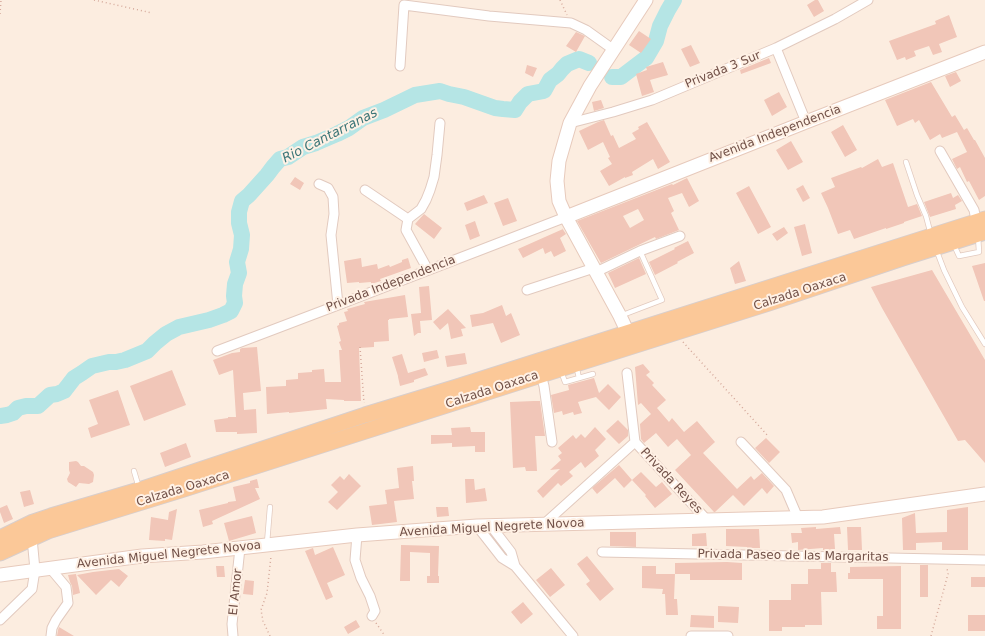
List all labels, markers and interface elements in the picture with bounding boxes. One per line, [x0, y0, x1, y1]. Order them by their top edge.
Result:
street label: Privada 3 Sur [683, 48, 763, 92]
street label: Avenida Independencia [707, 102, 843, 166]
water label: Rio Cantarranas [280, 105, 380, 167]
street label: Privada Independencia [324, 253, 458, 315]
street label: Calzada Oaxaca [752, 270, 848, 314]
street label: Calzada Oaxaca [444, 368, 540, 412]
street label: Privada Reyes [637, 445, 705, 517]
street label: Calzada Oaxaca [135, 468, 231, 510]
street label: Avenida Miguel Negrete Novoa [399, 516, 585, 540]
street label: Avenida Miguel Negrete Novoa [76, 538, 262, 572]
street label: Privada Paseo de las Margaritas [697, 547, 889, 565]
street label: El Amor [226, 568, 246, 616]

